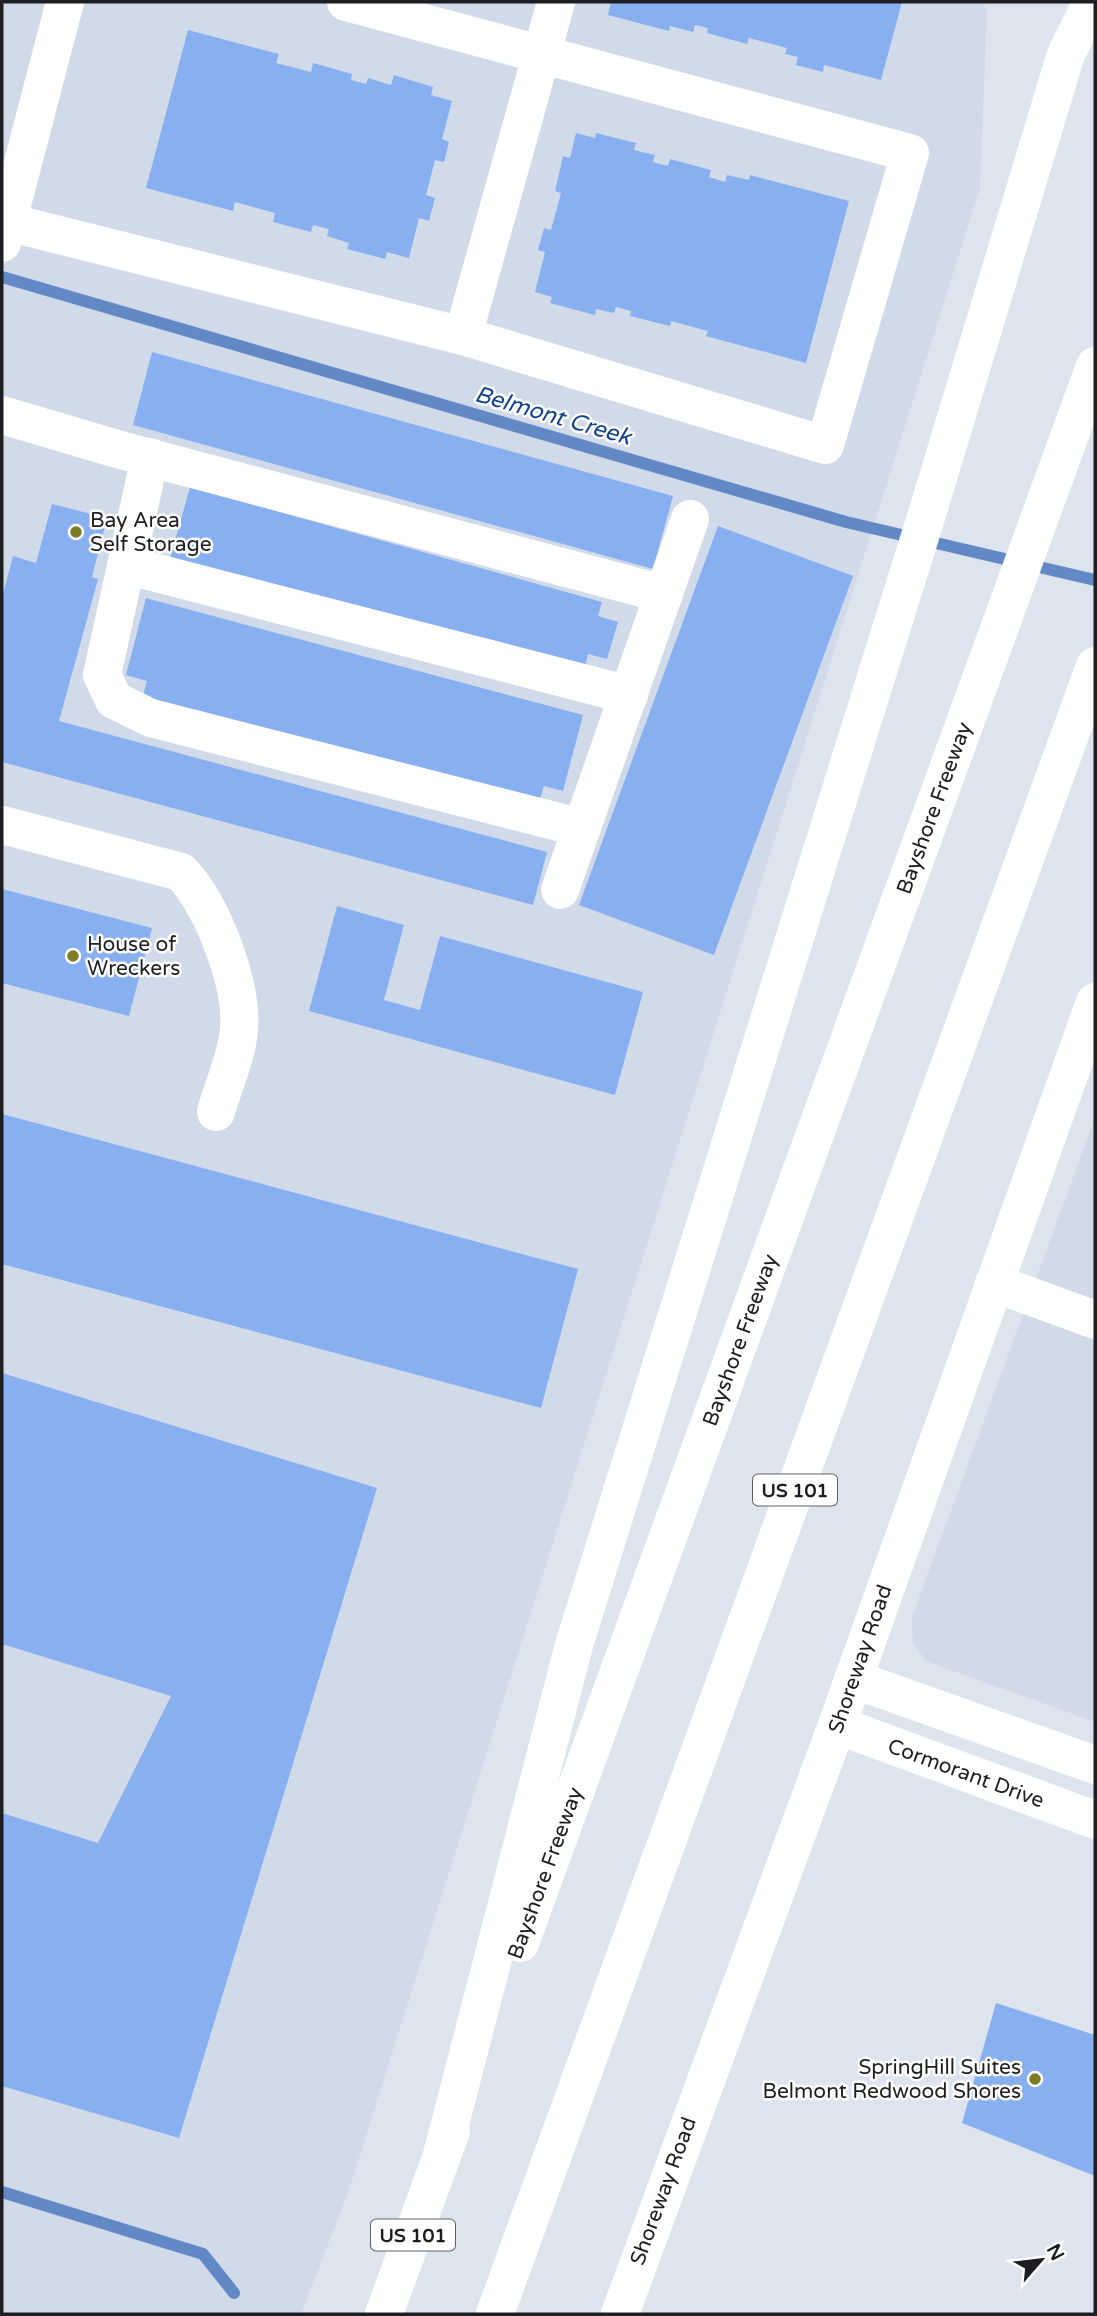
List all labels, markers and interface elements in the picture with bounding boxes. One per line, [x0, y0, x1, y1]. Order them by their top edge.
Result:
water label: Belmont Creek [471, 380, 635, 452]
place label: Bay Area Self Storage [90, 508, 212, 557]
marker: Bay Area Self Storage [68, 524, 84, 540]
street label: Bayshore Freeway [892, 719, 977, 898]
place label: House of Wreckers [87, 932, 180, 981]
marker: House of Wreckers [65, 948, 81, 964]
street label: Bayshore Freeway [698, 1251, 783, 1430]
road number: US 101 [753, 1474, 837, 1506]
street label: Shoreway Road [823, 1582, 898, 1737]
street label: Cormorant Drive [884, 1734, 1048, 1813]
street label: Bayshore Freeway [503, 1784, 588, 1963]
place label: SpringHill Suites Belmont Redwood Shores [763, 2055, 1021, 2104]
marker: SpringHill Suites Belmont Redwood Shores [1027, 2071, 1043, 2087]
street label: Shoreway Road [625, 2114, 702, 2268]
road number: US 101 [371, 2220, 455, 2250]
north arrow [1006, 2225, 1076, 2295]
text: N [1042, 2241, 1068, 2264]

